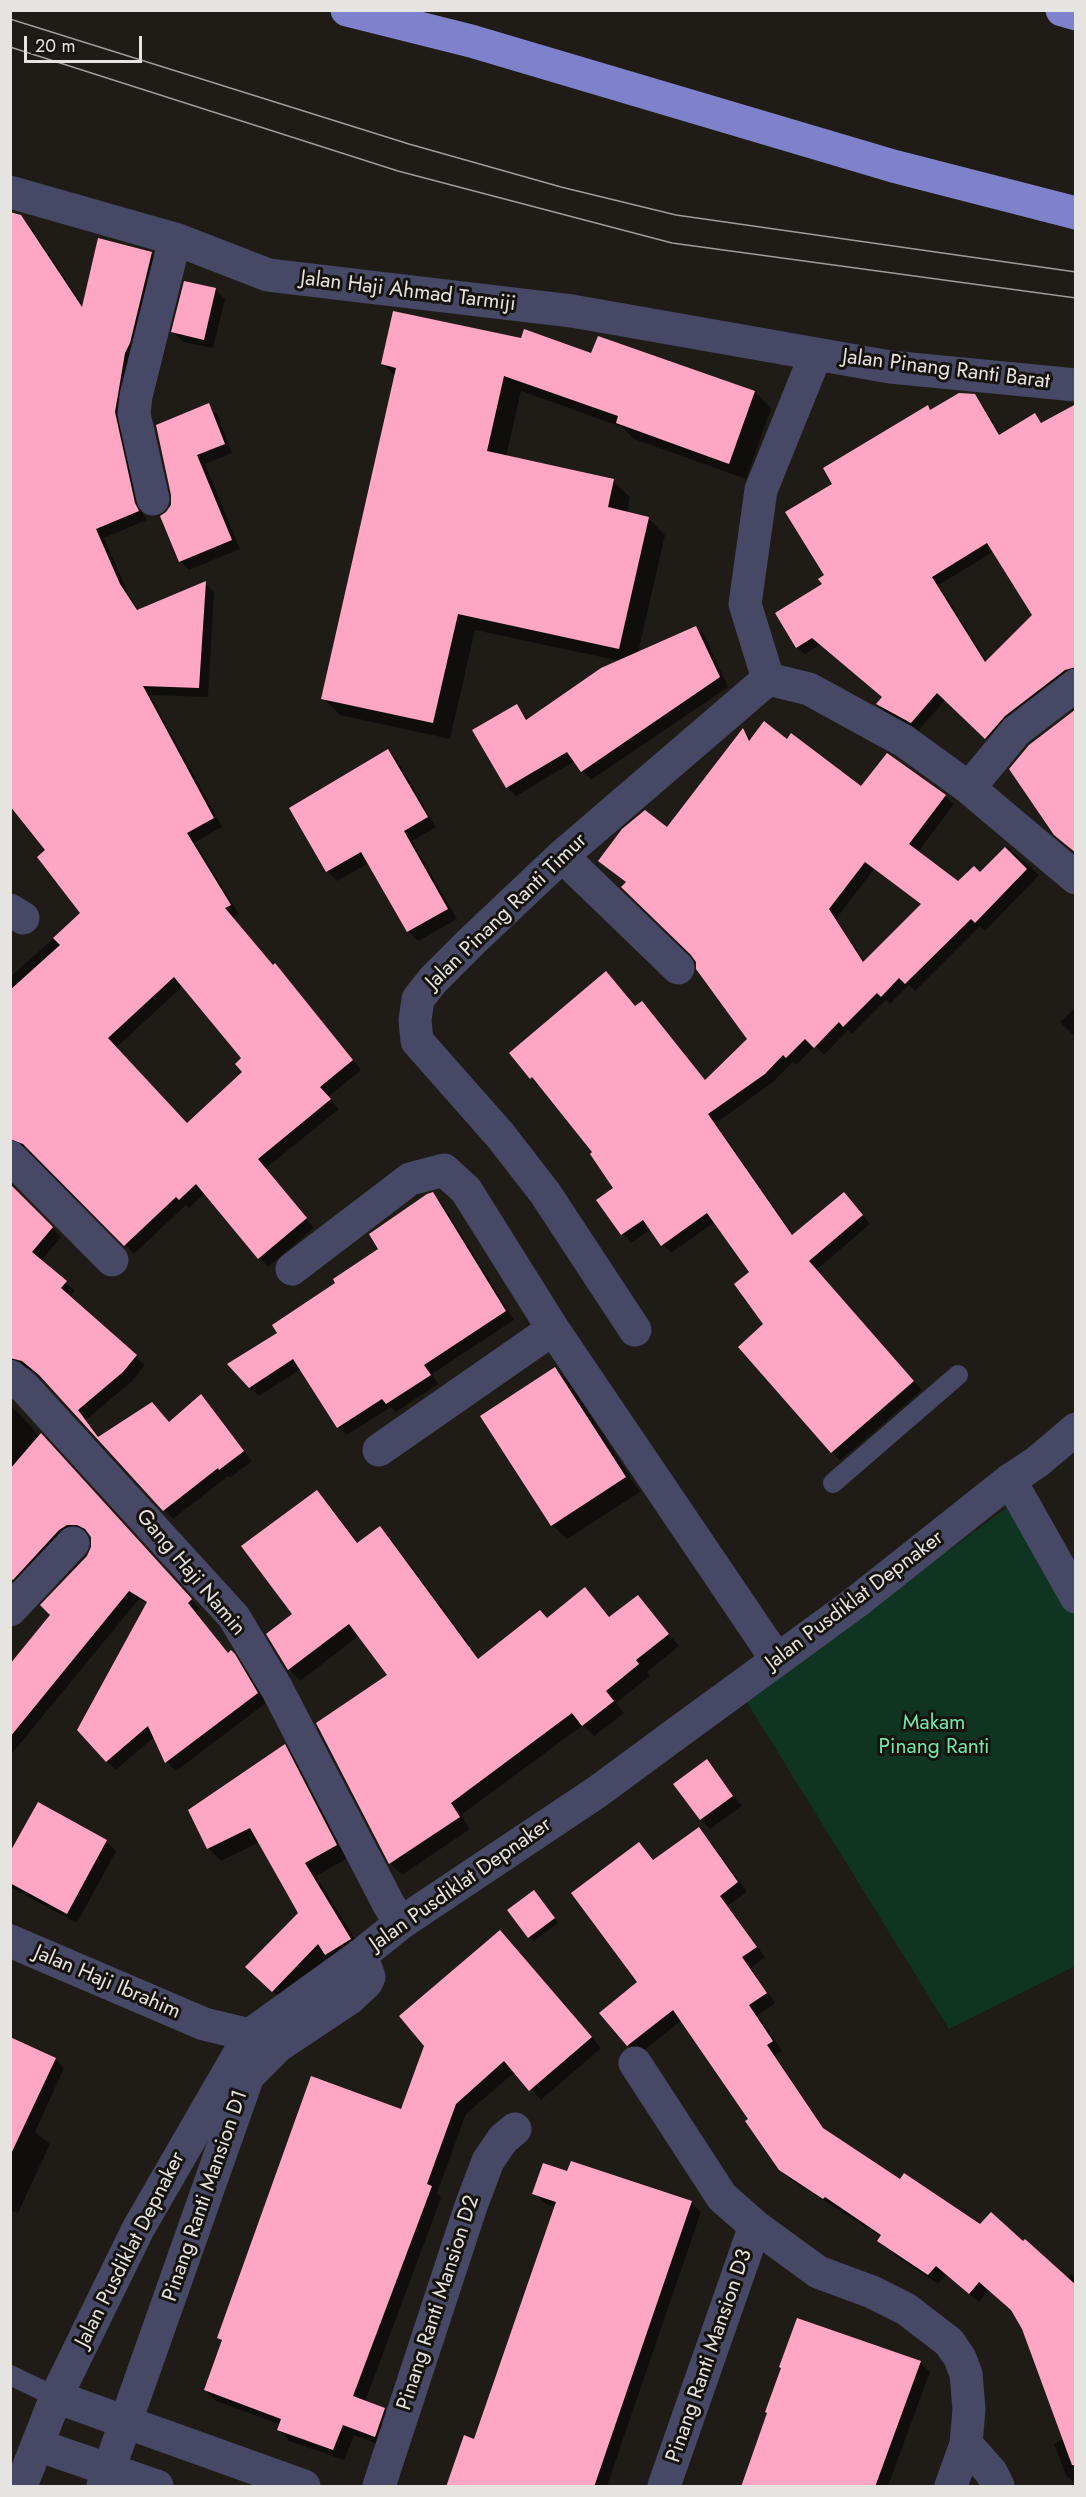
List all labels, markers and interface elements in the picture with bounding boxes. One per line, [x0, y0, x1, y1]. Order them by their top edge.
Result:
scale bar [27, 24, 146, 62]
text: 20 m [35, 33, 75, 59]
street label: Jalan Haji Ahmad Tarmiji [299, 266, 517, 318]
street label: Jalan Pinang Ranti Barat [841, 345, 1051, 395]
street label: Jalan Pinang Ranti Timur [421, 829, 593, 995]
street label: Gang Haji Namin [130, 1505, 250, 1641]
street label: Jalan Pusdiklat Depnaker [761, 1526, 949, 1676]
park label: Makam Pinang Ranti [879, 1711, 989, 1761]
street label: Jalan Pusdiklat Depnaker [365, 1813, 557, 1957]
street label: Jalan Haji Ibrahim [30, 1941, 184, 2025]
street label: Pinang Ranti Mansion D1 [158, 2087, 254, 2305]
street label: Jalan Pusdiklat Depnaker [71, 2148, 191, 2352]
street label: Pinang Ranti Mansion D2 [392, 2193, 486, 2413]
street label: Pinang Ranti Mansion D3 [662, 2246, 758, 2466]

